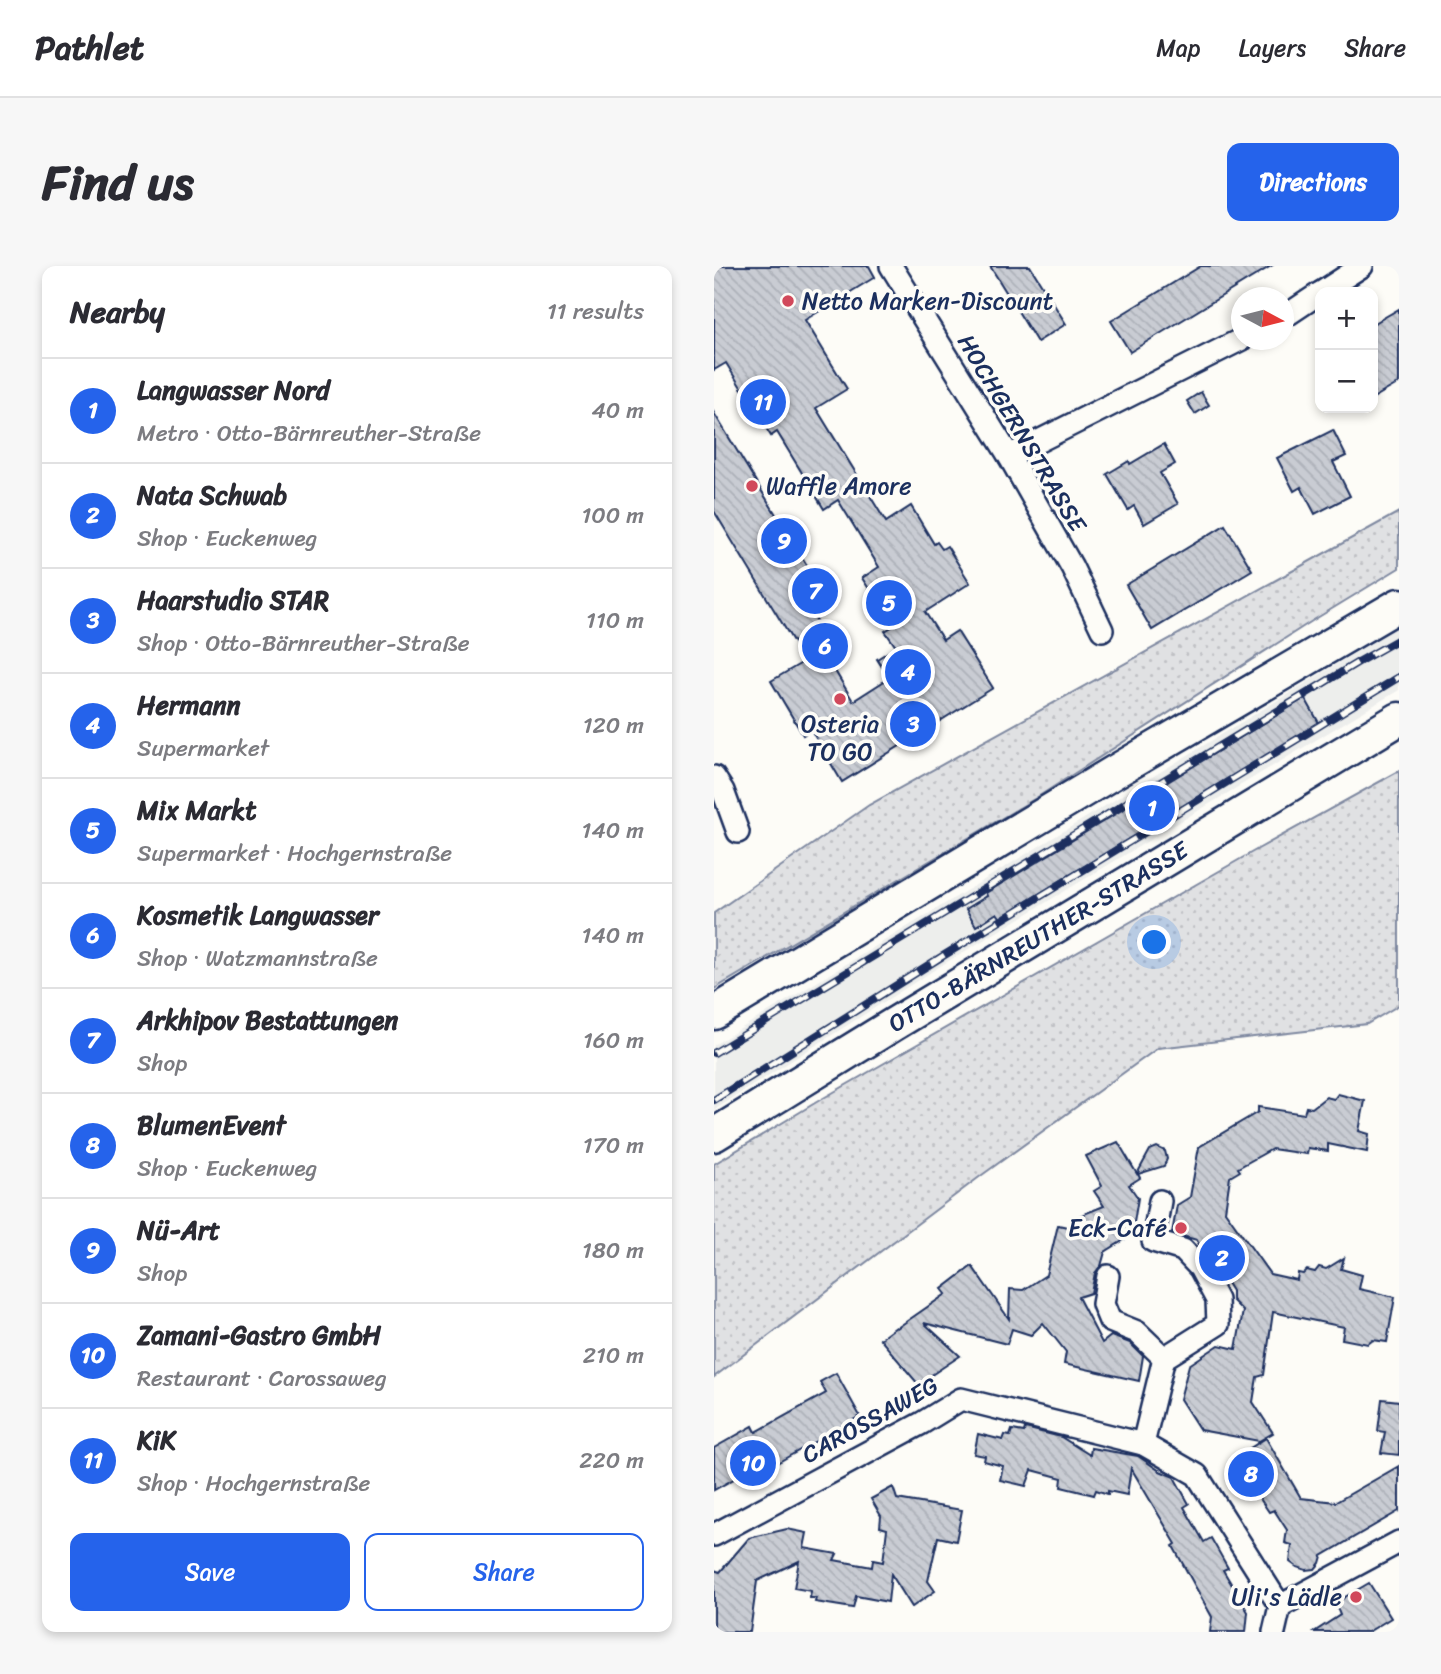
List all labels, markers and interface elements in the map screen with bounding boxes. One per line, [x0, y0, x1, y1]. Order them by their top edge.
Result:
text: Pathlet [35, 19, 144, 77]
text: Map [1156, 27, 1201, 69]
text: Layers [1239, 27, 1306, 69]
text: Share [1344, 27, 1406, 69]
text: Find us [42, 139, 194, 226]
button: Directions [1227, 143, 1399, 221]
place label: Netto Marken-Discount [802, 280, 1053, 322]
text: Nearby [70, 285, 165, 339]
north arrow [1231, 287, 1294, 350]
map controls [1315, 287, 1378, 413]
button: + [1315, 287, 1378, 350]
text: 11 results [547, 291, 644, 332]
marker: Netto Marken-Discount [780, 293, 796, 309]
street label: HOCHGERNSTRASSE [946, 326, 1099, 542]
button: − [1315, 350, 1378, 413]
text: Langwasser Nord [137, 367, 330, 413]
pin: 11 [740, 376, 786, 428]
text: 1 [88, 390, 98, 431]
text: 40 m [591, 390, 644, 431]
text: Metro · Otto-Bärnreuther-Straße [137, 413, 481, 454]
place label: Waffle Amore [766, 465, 911, 507]
text: Nata Schwab [137, 472, 287, 518]
marker: Waffle Amore [744, 478, 760, 494]
text: 2 [86, 495, 100, 536]
text: 100 m [581, 495, 644, 536]
pin: 9 [761, 515, 807, 567]
text: Shop · Euckenweg [137, 518, 317, 559]
pin: 7 [792, 565, 838, 617]
text: Haarstudio STAR [137, 577, 329, 623]
pin: 5 [866, 577, 912, 629]
text: 3 [87, 600, 99, 641]
text: 110 m [586, 600, 644, 641]
pin: 6 [802, 620, 848, 672]
text: Shop · Otto-Bärnreuther-Straße [137, 623, 470, 664]
pin: 4 [885, 646, 931, 698]
text: Hermann [137, 682, 241, 728]
marker: Osteria TO GO [832, 691, 848, 707]
pin: 3 [890, 698, 936, 750]
place label: Osteria TO GO [801, 703, 879, 773]
text: 4 [86, 705, 100, 746]
text: 120 m [583, 705, 644, 746]
text: Supermarket [137, 728, 269, 769]
pin: 1 [1129, 782, 1175, 834]
text: Mix Markt [137, 787, 257, 833]
text: 5 [86, 810, 100, 851]
text: 140 m [582, 810, 644, 851]
street label: OTTO-BÄRNREUTHER-STRASSE [880, 829, 1198, 1044]
text: Supermarket · Hochgernstraße [137, 833, 452, 874]
text: Kosmetik Langwasser [137, 892, 379, 938]
text: 6 [86, 915, 100, 956]
text: 140 m [582, 915, 644, 956]
your location [1137, 925, 1171, 959]
text: Shop · Watzmannstraße [137, 938, 378, 979]
text: Arkhipov Bestattungen [137, 997, 398, 1043]
text: 7 [86, 1020, 100, 1061]
text: 160 m [583, 1020, 644, 1061]
text: Shop [137, 1043, 187, 1084]
text: BlumenEvent [137, 1102, 286, 1148]
text: 8 [86, 1125, 100, 1166]
text: 170 m [583, 1125, 644, 1166]
text: Shop · Euckenweg [137, 1148, 317, 1189]
text: Nü-Art [137, 1207, 220, 1253]
place label: Eck-Café [1068, 1207, 1167, 1249]
marker: Eck-Café [1173, 1220, 1189, 1236]
text: 9 [86, 1230, 100, 1271]
text: 180 m [582, 1230, 644, 1271]
pin: 2 [1199, 1232, 1245, 1284]
text: Shop [137, 1253, 187, 1294]
text: Zamani-Gastro GmbH [137, 1312, 381, 1358]
text: 10 [81, 1335, 105, 1376]
text: 210 m [583, 1335, 644, 1376]
text: Restaurant · Carossaweg [137, 1358, 387, 1399]
street label: CAROSSAWEG [794, 1365, 946, 1475]
text: KiK [137, 1417, 176, 1463]
pin: 10 [730, 1437, 776, 1489]
text: 11 [83, 1440, 103, 1481]
text: 220 m [579, 1440, 644, 1481]
pin: 8 [1228, 1448, 1274, 1500]
text: Shop · Hochgernstraße [137, 1463, 370, 1504]
button: Save [70, 1533, 350, 1611]
button: Share [364, 1533, 644, 1611]
place label: Uli's Lädle [1231, 1576, 1342, 1618]
marker: Uli's Lädle [1348, 1589, 1364, 1605]

